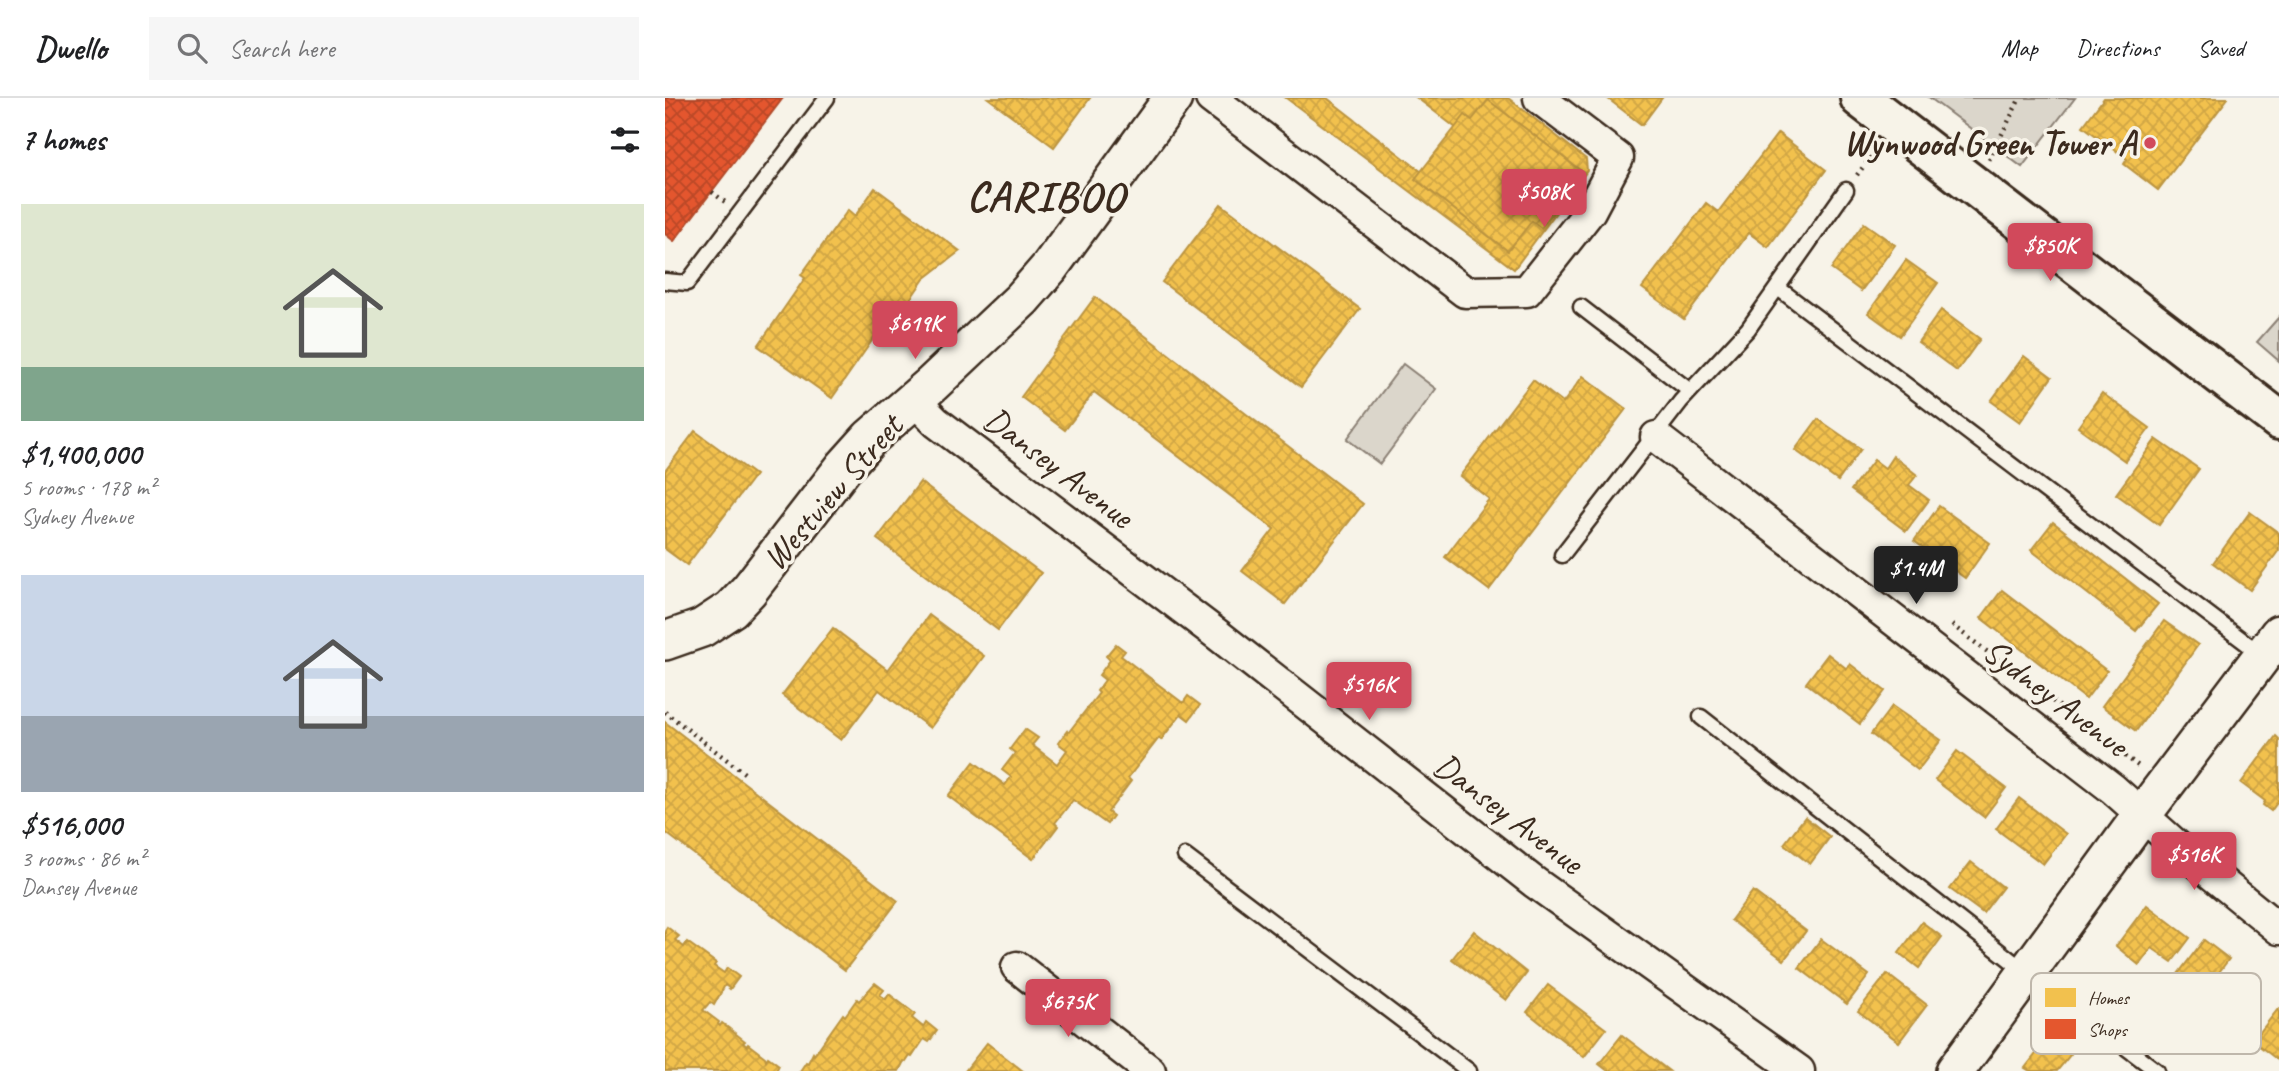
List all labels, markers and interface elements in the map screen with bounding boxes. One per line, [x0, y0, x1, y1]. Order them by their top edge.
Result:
search box [149, 17, 639, 80]
text: Dwello [35, 27, 107, 69]
icon: search [173, 29, 211, 67]
text: Search here [229, 32, 335, 65]
text: Map [2001, 33, 2038, 63]
text: Directions [2076, 33, 2159, 63]
text: Saved [2197, 33, 2244, 63]
text: 7 homes [21, 121, 106, 159]
icon: filters [606, 121, 644, 159]
place label: Wynwood Green Tower A [1844, 121, 2138, 166]
marker: Wynwood Green Tower A [2142, 135, 2158, 151]
district label: CARIBOO [967, 170, 1129, 223]
pin: $508K [1495, 170, 1593, 229]
text: $508K [1518, 177, 1570, 206]
pin: $850K [2001, 223, 2099, 283]
text: $850K [2024, 231, 2076, 260]
icon: home [270, 250, 396, 376]
pin: $619K [866, 302, 964, 361]
text: $619K [888, 309, 942, 338]
street label: Dansey Avenue [975, 397, 1144, 540]
street label: Westview Street [752, 403, 915, 580]
text: $1,400,000 [21, 435, 141, 473]
text: 5 rooms · 178 m² [21, 473, 156, 502]
text: Sydney Avenue [21, 502, 133, 531]
pin: $1.4M [1867, 546, 1965, 606]
text: $1.4M [1890, 554, 1942, 583]
icon: home [270, 621, 396, 747]
street label: Sydney Avenue [1974, 628, 2139, 768]
pin: $516K [1320, 662, 1418, 722]
text: $516K [1342, 670, 1396, 699]
street label: Dansey Avenue [1425, 743, 1594, 886]
text: $516,000 [21, 806, 122, 844]
pin: $516K [2145, 832, 2243, 892]
text: $516K [2167, 840, 2221, 869]
text: 3 rooms · 86 m² [21, 844, 145, 873]
text: Dansey Avenue [21, 873, 136, 902]
legend [2031, 973, 2261, 1054]
pin: $675K [1019, 979, 1117, 1039]
text: Homes [2088, 986, 2130, 1010]
text: $675K [1041, 987, 1095, 1016]
text: Shops [2088, 1018, 2128, 1042]

